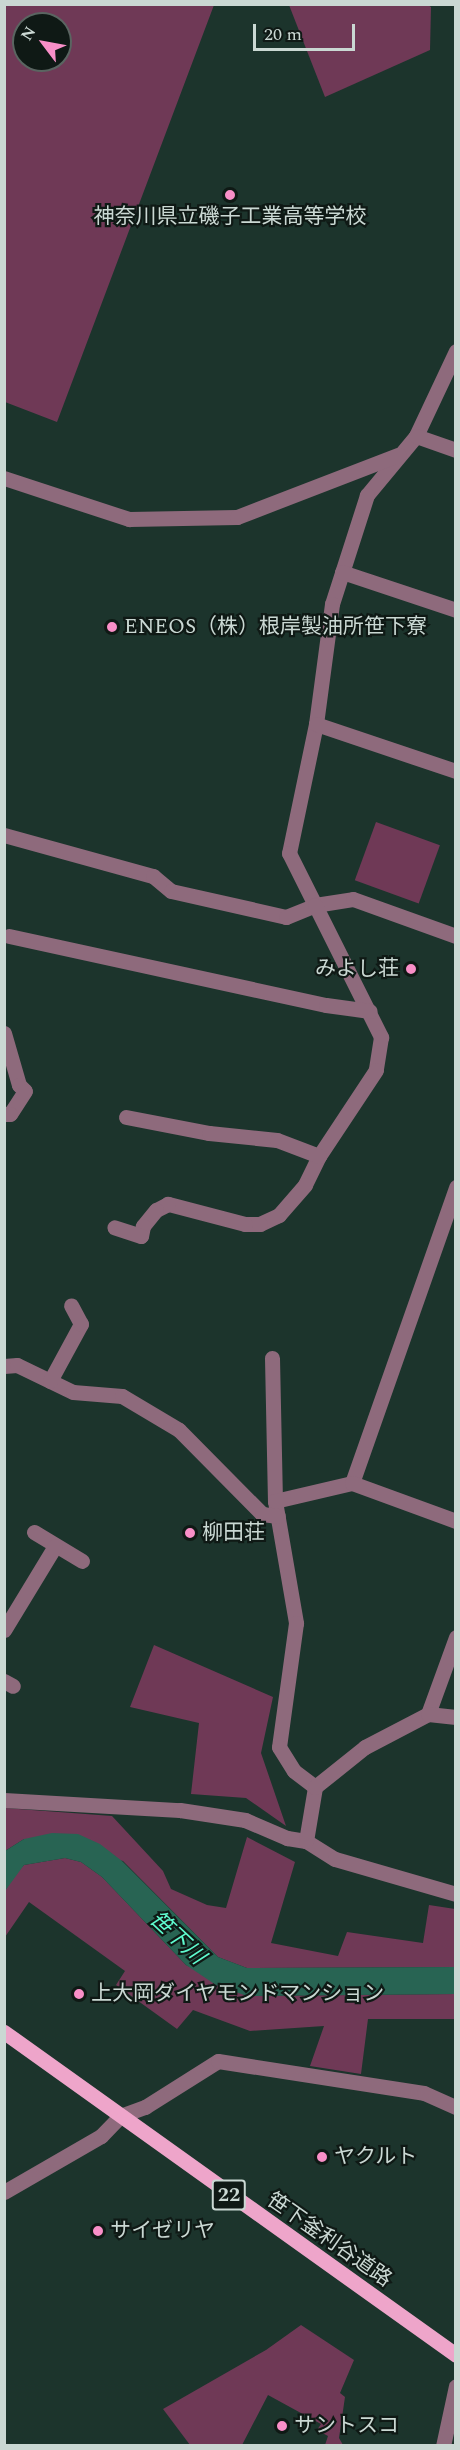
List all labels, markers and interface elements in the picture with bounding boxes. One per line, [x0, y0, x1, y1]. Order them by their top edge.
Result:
north arrow [12, 12, 72, 72]
scale bar [256, 12, 358, 50]
text: 20 m [264, 21, 302, 48]
text: N [15, 22, 42, 45]
marker: 神奈川県立磯子工業高等学校 [223, 188, 237, 202]
place label: 神奈川県立磯子工業高等学校 [94, 204, 366, 230]
place label: ENEOS（株）根岸製油所笹下寮 [124, 614, 427, 640]
marker: ENEOS（株）根岸製油所笹下寮 [105, 620, 119, 634]
place label: みよし荘 [315, 956, 399, 982]
marker: みよし荘 [404, 962, 418, 976]
place label: 柳田荘 [202, 1520, 265, 1546]
marker: 柳田荘 [183, 1526, 197, 1540]
water label: 笹下川 [144, 1906, 210, 1970]
place label: 上大岡ダイヤモンドマンション [91, 1981, 385, 2007]
marker: 上大岡ダイヤモンドマンション [72, 1987, 86, 2001]
place label: ヤクルト [334, 2144, 418, 2170]
marker: ヤクルト [315, 2150, 329, 2164]
road number: 22 [211, 2178, 247, 2212]
street label: 笹下釜利谷道路 [262, 2188, 396, 2292]
place label: サイゼリヤ [110, 2218, 215, 2244]
marker: サイゼリヤ [91, 2224, 105, 2238]
place label: サントスコ [294, 2413, 399, 2439]
marker: サントスコ [275, 2419, 289, 2433]

